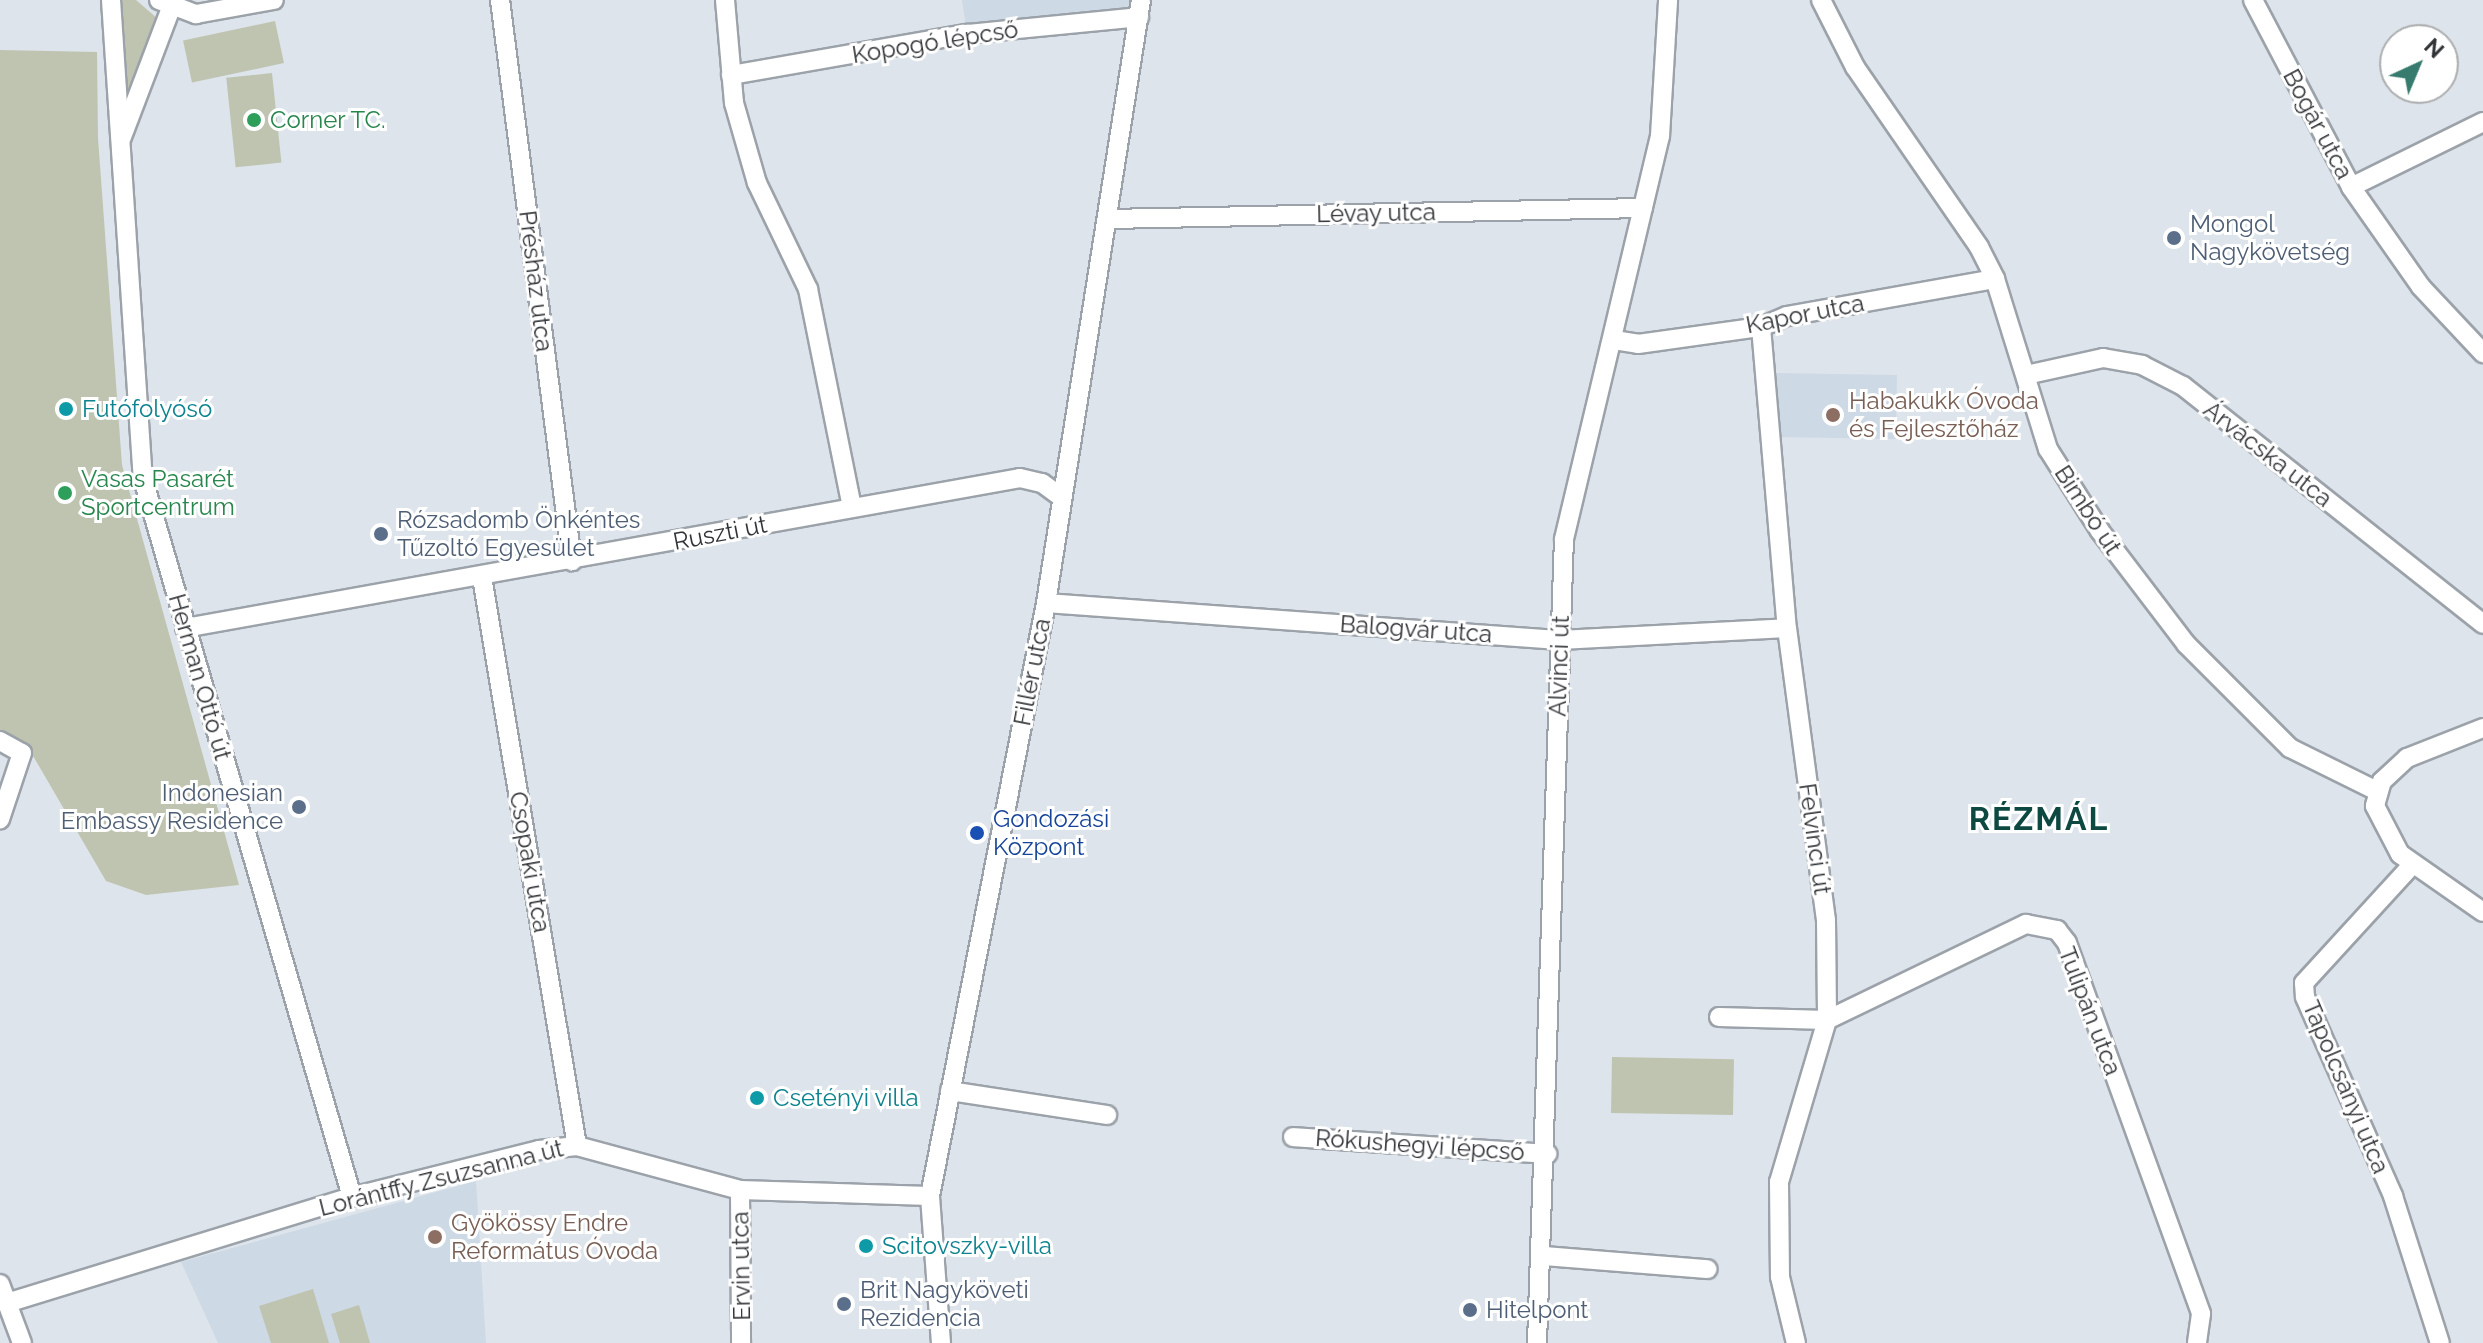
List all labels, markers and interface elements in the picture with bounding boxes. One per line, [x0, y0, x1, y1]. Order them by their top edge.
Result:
street label: Kopogó lépcső [850, 15, 1020, 69]
north arrow [2379, 24, 2459, 104]
text: N [2419, 33, 2449, 63]
street label: Bogár utca [2277, 64, 2359, 184]
place label: Corner TC. [270, 106, 387, 134]
marker: Corner TC. [245, 111, 263, 129]
street label: Lévay utca [1316, 198, 1436, 228]
street label: Présház utca [513, 209, 559, 353]
place label: Mongol Nagykövetség [2190, 210, 2350, 266]
marker: Mongol Nagykövetség [2165, 229, 2183, 247]
street label: Kapor utca [1743, 288, 1867, 340]
place label: Habakukk Óvoda és Fejlesztőház [1849, 387, 2039, 443]
place label: Futófolyósó [82, 395, 212, 423]
street label: Árvácska utca [2198, 395, 2338, 513]
marker: Futófolyósó [57, 400, 75, 418]
marker: Habakukk Óvoda és Fejlesztőház [1824, 406, 1842, 424]
street label: Bimbó út [2048, 460, 2128, 560]
place label: Vasas Pasarét Sportcentrum [81, 465, 235, 521]
marker: Vasas Pasarét Sportcentrum [56, 484, 74, 502]
place label: Rózsadomb Önkéntes Tűzoltó Egyesület [397, 506, 640, 562]
street label: Ruszti út [671, 510, 769, 556]
marker: Rózsadomb Önkéntes Tűzoltó Egyesület [372, 525, 390, 543]
street label: Herman Ottó út [162, 590, 238, 764]
street label: Balogvár utca [1339, 609, 1493, 649]
street label: Alvinci út [1543, 615, 1575, 717]
street label: Fillér utca [1007, 616, 1057, 728]
place label: Indonesian Embassy Residence [60, 779, 283, 835]
street label: Felvinci út [1793, 781, 1837, 897]
street label: Csopaki utca [503, 789, 557, 935]
marker: Indonesian Embassy Residence [290, 798, 308, 816]
district label: RÉZMÁL [1969, 800, 2109, 838]
place label: Gondozási Központ [993, 805, 1109, 861]
marker: Gondozási Központ [968, 824, 986, 842]
street label: Tulipán utca [2052, 943, 2128, 1079]
street label: Tapolcsányi utca [2297, 996, 2395, 1178]
place label: Csetényi villa [773, 1084, 919, 1112]
marker: Csetényi villa [748, 1089, 766, 1107]
street label: Rókushegyi lépcső [1314, 1123, 1526, 1167]
street label: Lorántffy Zsuzsanna út [316, 1134, 566, 1222]
place label: Gyökössy Endre Református Óvoda [451, 1209, 658, 1265]
street label: Ervin utca [726, 1211, 756, 1321]
marker: Gyökössy Endre Református Óvoda [426, 1228, 444, 1246]
place label: Scitovszky-villa [882, 1232, 1052, 1260]
marker: Scitovszky-villa [857, 1237, 875, 1255]
place label: Brit Nagyköveti Rezidencia [860, 1276, 1029, 1332]
marker: Brit Nagyköveti Rezidencia [835, 1295, 853, 1313]
place label: Hitelpont [1486, 1296, 1588, 1324]
marker: Hitelpont [1461, 1301, 1479, 1319]

